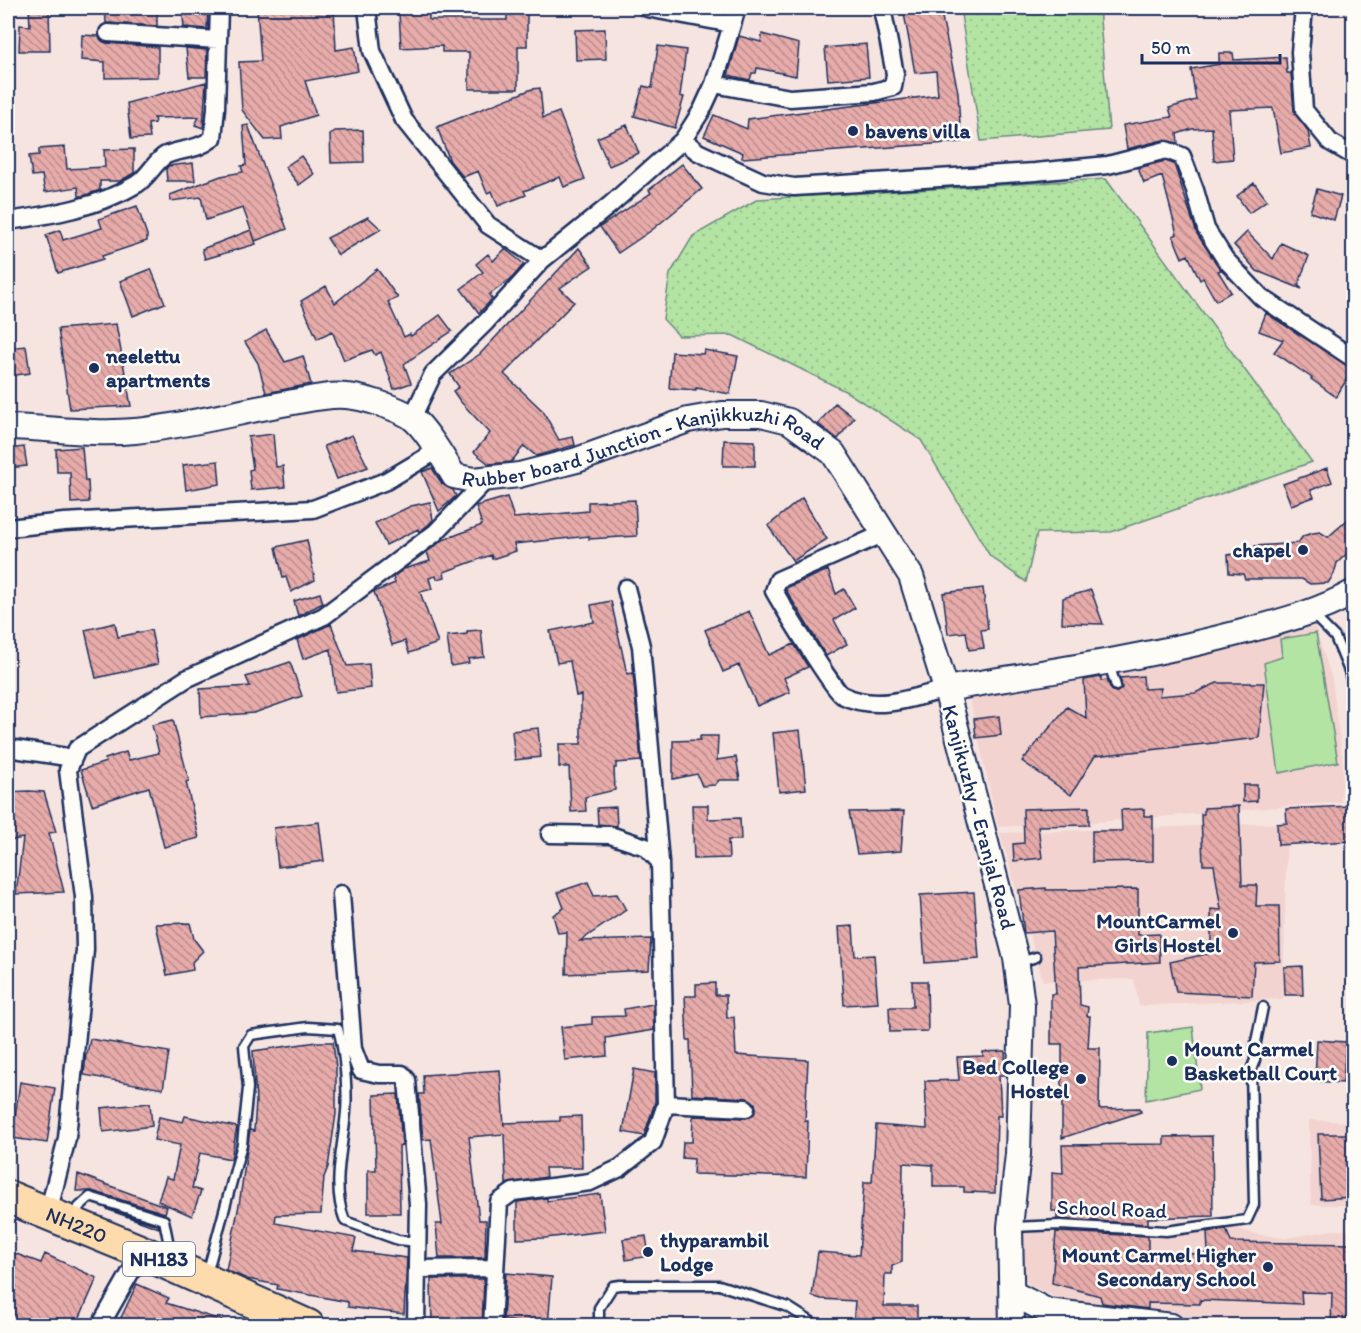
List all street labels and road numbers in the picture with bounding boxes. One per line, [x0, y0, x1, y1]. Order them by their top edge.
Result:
street label: Rubber board Junction - Kanjikkuzhi Road [460, 401, 830, 492]
street label: Kanjikuzhy - Eranjal Road [937, 702, 1021, 932]
street label: School Road [1056, 1194, 1168, 1223]
street label: NH220 [42, 1201, 111, 1248]
road number: NH183 [123, 1242, 195, 1276]

